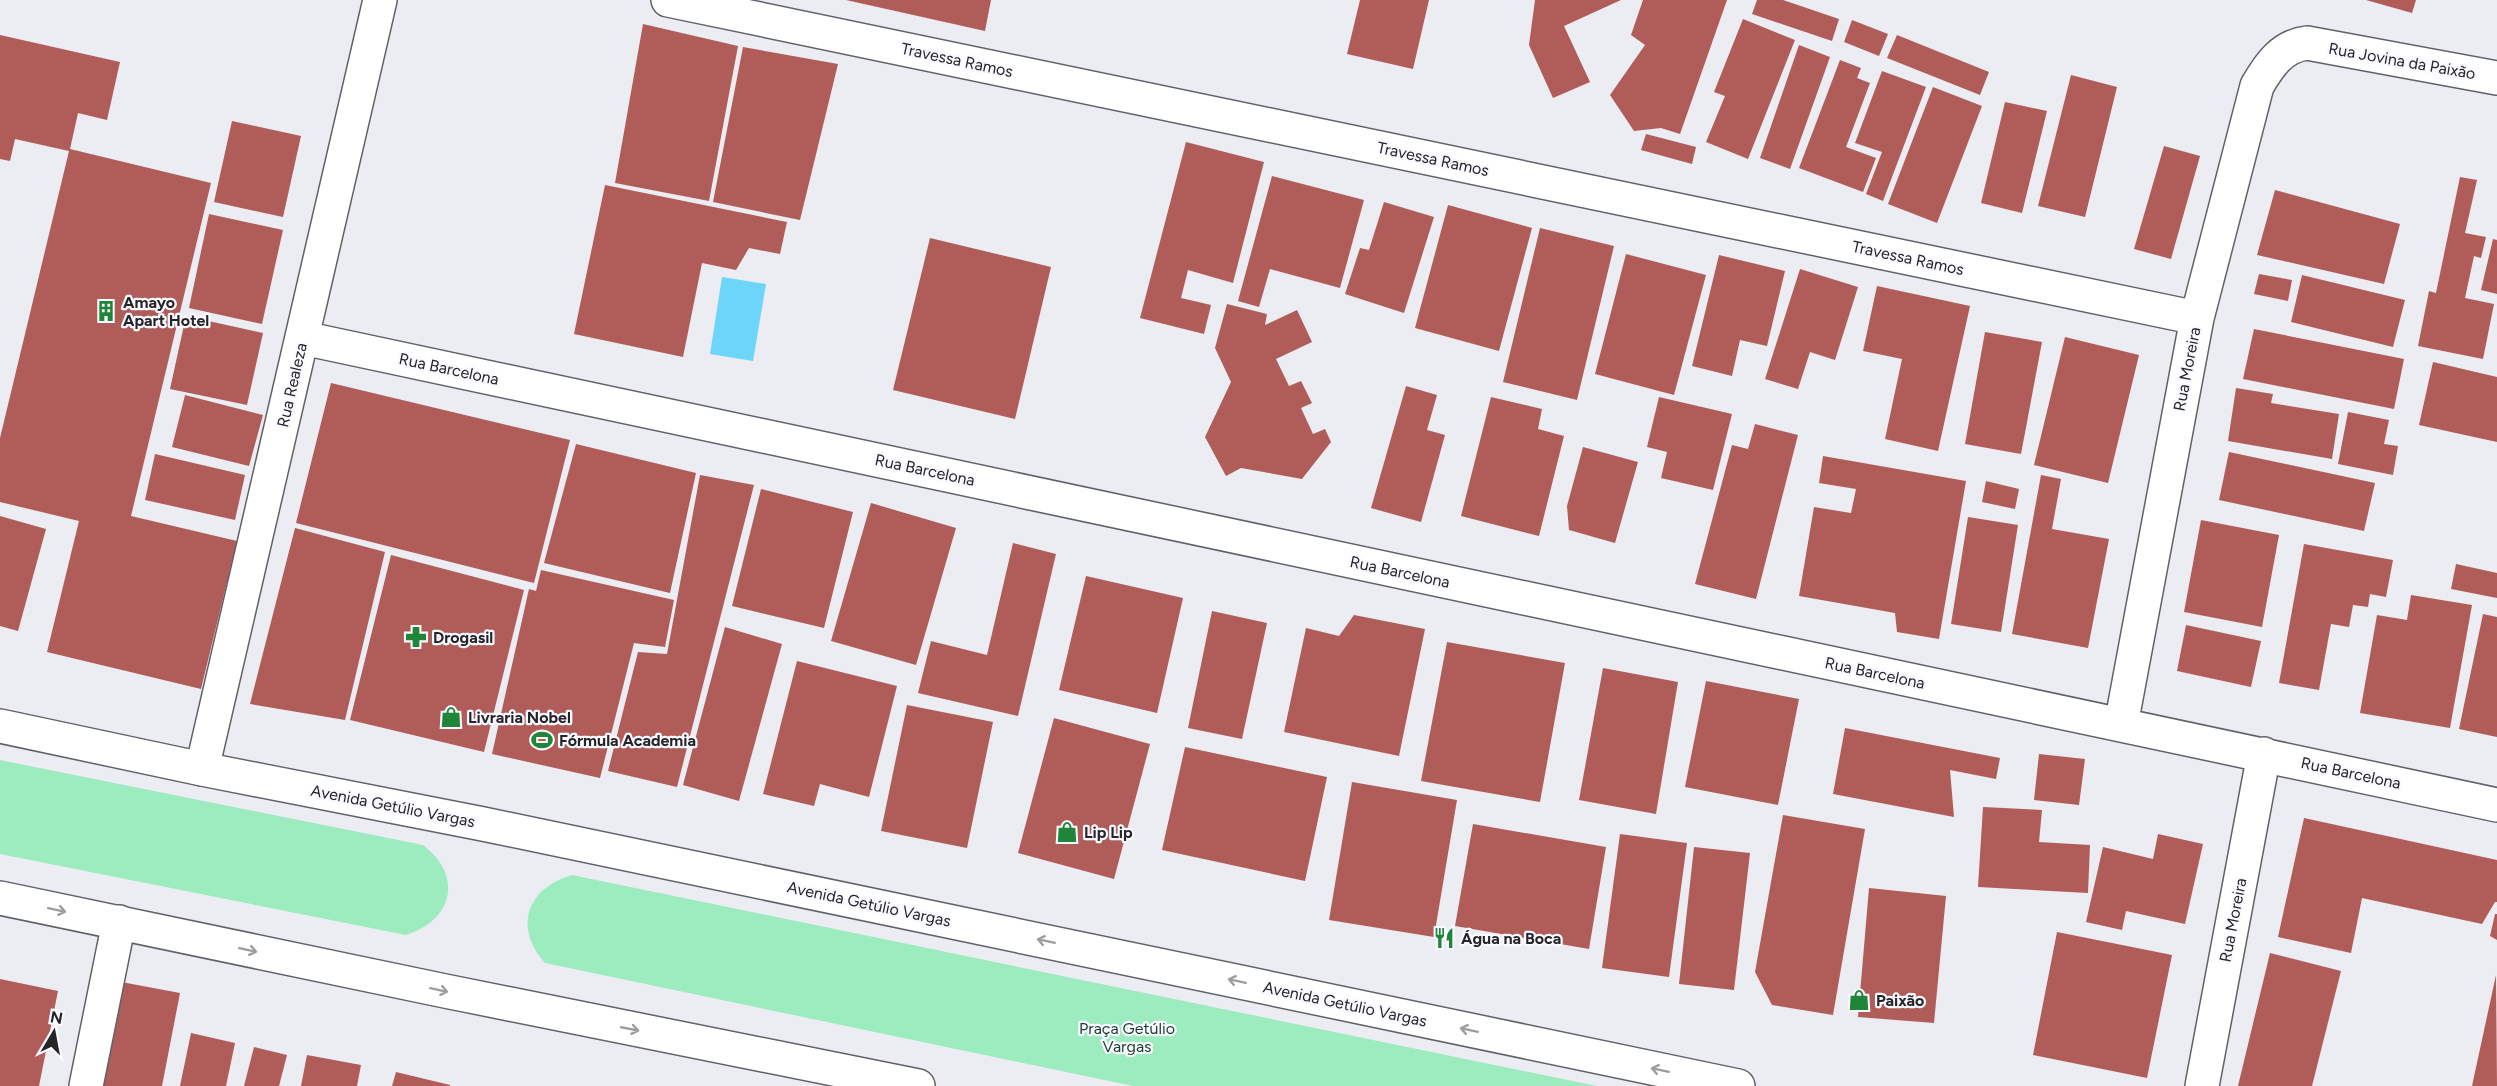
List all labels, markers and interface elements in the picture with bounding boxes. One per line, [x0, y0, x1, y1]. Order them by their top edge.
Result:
street label: Travessa Ramos [899, 39, 1015, 81]
street label: Rua Jovina da Paixão [2327, 39, 2477, 83]
street label: Travessa Ramos [1375, 138, 1491, 180]
street label: Travessa Ramos [1850, 237, 1966, 279]
place label: Amayo Apart Hotel [123, 293, 209, 330]
building icon: Amayo Apart Hotel [94, 299, 118, 323]
street label: Rua Moreira [2170, 325, 2204, 413]
street label: Rua Realeza [273, 341, 311, 429]
street label: Rua Barcelona [397, 349, 501, 389]
street label: Rua Barcelona [873, 450, 977, 490]
street label: Rua Barcelona [1348, 552, 1452, 592]
pharmacy icon: Drogasil [404, 625, 428, 649]
place label: Drogasil [433, 628, 493, 647]
street label: Rua Barcelona [1823, 653, 1927, 693]
shop icon: Livraria Nobel [439, 705, 463, 729]
place label: Livraria Nobel [468, 708, 571, 727]
sports icon: Fórmula Academia [530, 728, 554, 752]
place label: Fórmula Academia [559, 731, 696, 750]
street label: Rua Barcelona [2299, 753, 2403, 793]
street label: Avenida Getúlio Vargas [309, 781, 477, 831]
shop icon: Lip Lip [1055, 820, 1079, 844]
place label: Lip Lip [1084, 823, 1133, 842]
street label: Rua Moreira [2216, 876, 2250, 964]
street label: Avenida Getúlio Vargas [785, 877, 953, 931]
one-way arrow [47, 905, 67, 916]
restaurant icon: Água na Boca [1432, 926, 1456, 950]
place label: Água na Boca [1461, 929, 1561, 948]
one-way arrow [1037, 935, 1056, 947]
one-way arrow [238, 944, 257, 956]
one-way arrow [1228, 975, 1247, 987]
street label: Avenida Getúlio Vargas [1261, 977, 1429, 1031]
one-way arrow [429, 985, 448, 996]
shop icon: Paixão [1847, 988, 1871, 1012]
place label: Paixão [1876, 991, 1924, 1010]
north arrow [24, 1002, 84, 1062]
text: N [49, 1007, 64, 1028]
park label: Praça Getúlio Vargas [1079, 1019, 1175, 1056]
one-way arrow [620, 1024, 639, 1035]
one-way arrow [1460, 1024, 1479, 1035]
one-way arrow [1651, 1064, 1670, 1075]

